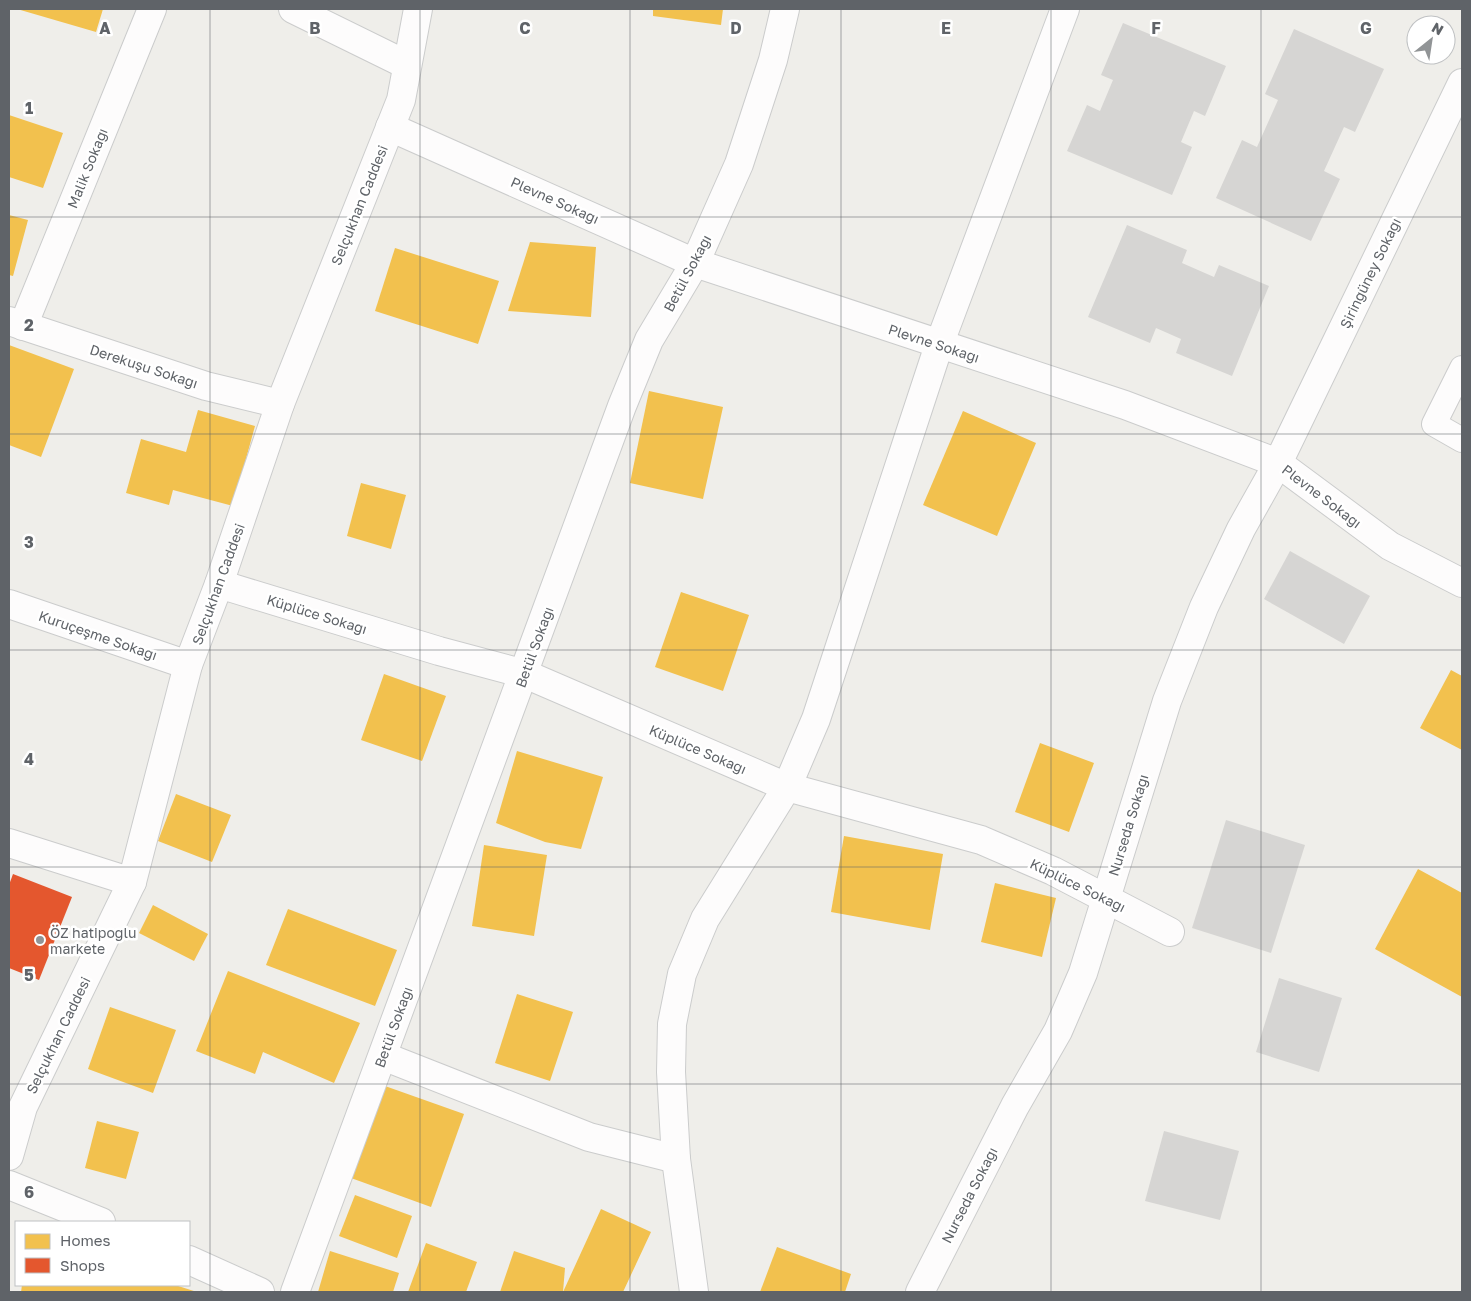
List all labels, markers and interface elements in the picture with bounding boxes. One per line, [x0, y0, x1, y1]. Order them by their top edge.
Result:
north arrow [1406, 15, 1456, 65]
text: A [99, 18, 111, 38]
text: B [309, 18, 321, 38]
text: C [519, 18, 531, 38]
text: D [730, 18, 742, 38]
text: E [941, 18, 951, 38]
text: F [1151, 18, 1161, 38]
text: G [1360, 18, 1372, 38]
text: N [1429, 18, 1447, 38]
text: 1 [25, 98, 33, 118]
street label: Malik Sokağı [63, 125, 111, 211]
street label: Selçukhan Caddesi [327, 142, 391, 268]
street label: Plevne Sokağı [508, 173, 602, 227]
street label: Şiringüney Sokağı [1336, 215, 1404, 331]
street label: Betül Sokağı [660, 232, 714, 314]
text: 2 [24, 315, 34, 335]
street label: Plevne Sokağı [886, 320, 982, 366]
street label: Derekuşu Sokağı [88, 341, 200, 391]
street label: Plevne Sokağı [1279, 461, 1365, 531]
street label: Selçukhan Caddesi [188, 521, 248, 647]
text: 3 [24, 532, 34, 552]
street label: Küplüce Sokağı [265, 591, 369, 637]
street label: Betül Sokağı [511, 604, 557, 690]
street label: Kuruçeşme Sokağı [36, 607, 160, 663]
street label: Küplüce Sokağı [647, 721, 749, 777]
text: 4 [24, 749, 34, 769]
street label: Nurseda Sokağı [1104, 772, 1152, 878]
street label: Küplüce Sokağı [1028, 855, 1128, 915]
place label: ÖZ hatipoğlu markete [50, 924, 136, 957]
marker: ÖZ hatipoğlu markete [34, 934, 46, 946]
text: 5 [24, 965, 34, 985]
street label: Selçukhan Caddesi [22, 974, 94, 1096]
street label: Betül Sokağı [370, 984, 416, 1070]
street label: Nurseda Sokağı [937, 1144, 1001, 1246]
text: 6 [24, 1182, 34, 1202]
legend [15, 1221, 190, 1286]
text: Homes [60, 1231, 110, 1249]
text: Shops [60, 1256, 105, 1274]

